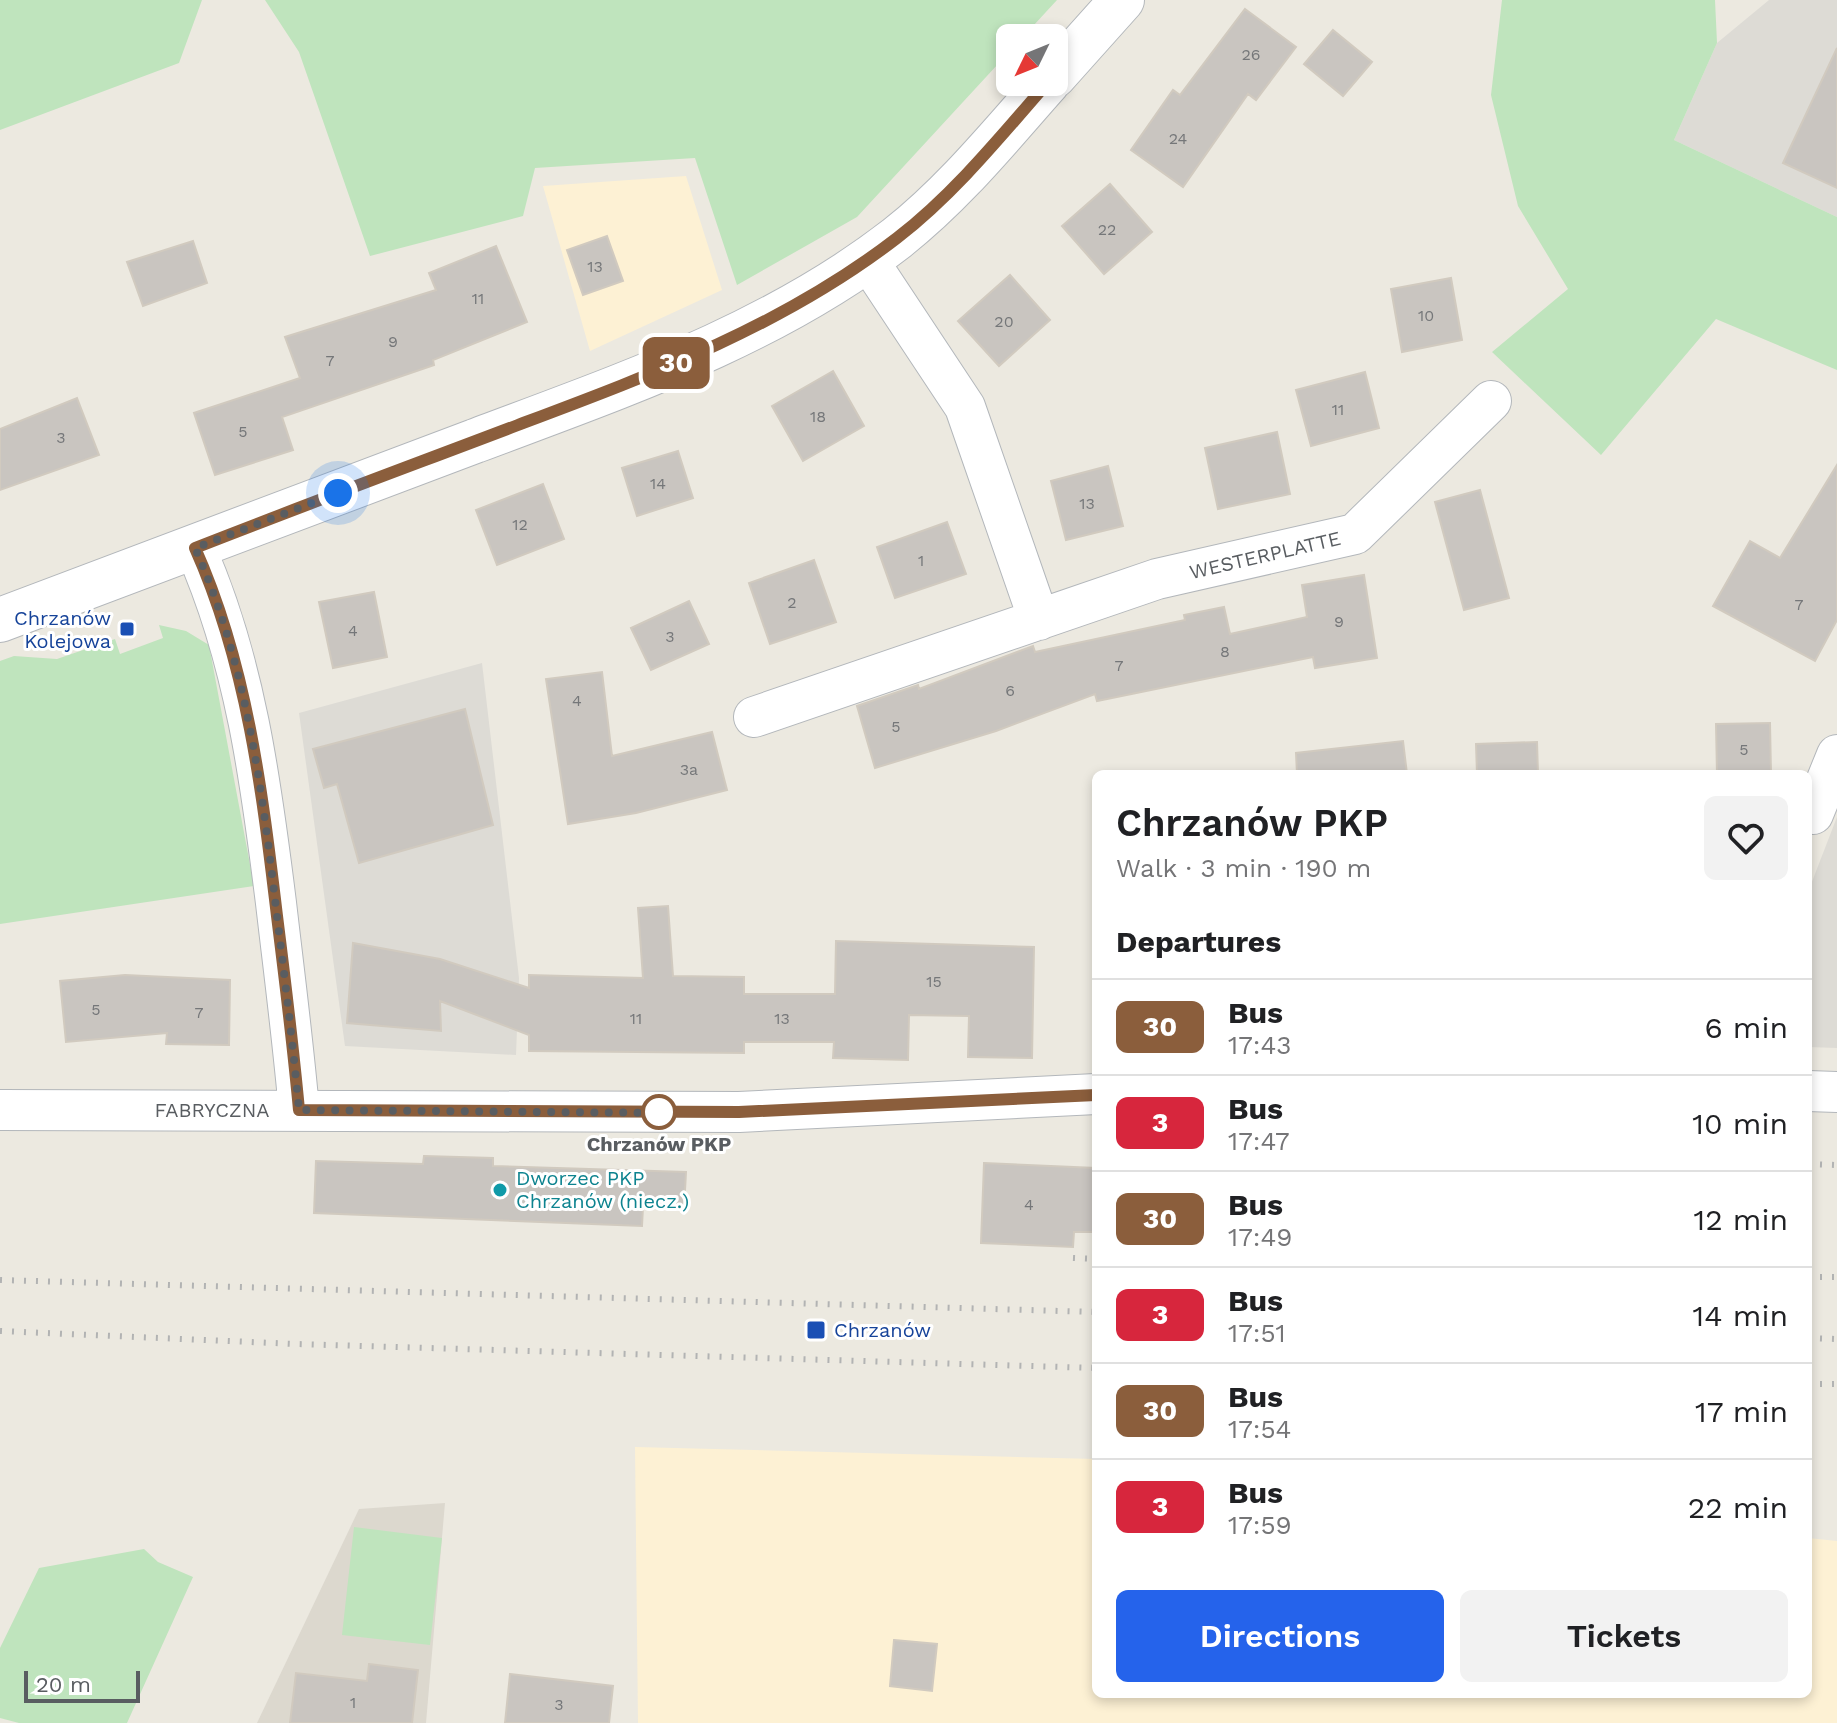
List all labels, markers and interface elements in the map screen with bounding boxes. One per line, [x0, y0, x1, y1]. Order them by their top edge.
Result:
north arrow [996, 24, 1068, 96]
map controls [996, 24, 1068, 96]
house number: 26 [1241, 45, 1261, 64]
house number: 24 [1169, 129, 1188, 148]
house number: 22 [1098, 220, 1116, 239]
house number: 13 [587, 257, 603, 276]
house number: 11 [472, 289, 484, 308]
house number: 10 [1418, 306, 1434, 325]
house number: 20 [994, 312, 1014, 331]
house number: 9 [388, 332, 398, 351]
line badge: 30 [640, 337, 712, 389]
text: 30 [659, 346, 693, 379]
house number: 7 [326, 351, 335, 370]
house number: 11 [1332, 400, 1344, 419]
house number: 18 [810, 407, 826, 426]
house number: 5 [238, 422, 248, 441]
house number: 3 [56, 428, 66, 447]
your location [318, 473, 358, 513]
house number: 14 [650, 474, 666, 493]
house number: 13 [1079, 494, 1095, 513]
house number: 12 [512, 515, 528, 534]
street label: WESTERPLATTE [1187, 526, 1343, 584]
house number: 1 [918, 551, 924, 570]
house number: 2 [787, 593, 797, 612]
house number: 7 [1795, 595, 1804, 614]
place label: Chrzanów Kolejowa [14, 606, 111, 653]
house number: 9 [1334, 612, 1344, 631]
marker: Chrzanów Kolejowa [118, 620, 136, 638]
house number: 4 [348, 621, 358, 640]
house number: 3 [665, 627, 675, 646]
house number: 8 [1220, 642, 1230, 661]
house number: 7 [1115, 656, 1124, 675]
house number: 6 [1005, 681, 1015, 700]
house number: 4 [572, 691, 582, 710]
house number: 5 [891, 717, 901, 736]
house number: 5 [1739, 740, 1749, 759]
house number: 3a [680, 760, 698, 779]
button: heart [1704, 796, 1788, 880]
text: Chrzanów PKP [1116, 801, 1388, 845]
text: Walk · 3 min · 190 m [1116, 853, 1371, 883]
text: Departures [1116, 924, 1281, 959]
house number: 15 [926, 972, 942, 991]
text: Bus [1228, 995, 1283, 1030]
house number: 5 [91, 1000, 101, 1019]
house number: 7 [195, 1003, 204, 1022]
house number: 11 [630, 1009, 642, 1028]
house number: 13 [774, 1009, 790, 1028]
text: 30 [1143, 1010, 1177, 1043]
text: 6 min [1704, 1010, 1788, 1045]
text: 17:43 [1228, 1030, 1291, 1060]
text: Bus [1228, 1091, 1283, 1126]
marker: Chrzanów PKP [642, 1095, 676, 1129]
street label: FABRYCZNA [154, 1098, 270, 1122]
text: 3 [1152, 1106, 1168, 1139]
text: 10 min [1692, 1106, 1788, 1141]
text: 17:47 [1228, 1126, 1290, 1156]
place label: Chrzanów PKP [587, 1132, 731, 1156]
place label: Dworzec PKP Chrzanów (niecz.) [516, 1166, 689, 1213]
marker: Dworzec PKP Chrzanów (niecz.) [491, 1181, 509, 1199]
text: Bus [1228, 1187, 1283, 1222]
house number: 4 [1024, 1195, 1034, 1214]
text: 30 [1143, 1202, 1177, 1235]
text: 12 min [1693, 1202, 1788, 1237]
text: 17:49 [1228, 1222, 1292, 1252]
text: Bus [1228, 1283, 1283, 1318]
text: 3 [1152, 1298, 1168, 1331]
text: 14 min [1693, 1298, 1788, 1333]
place label: Chrzanów [834, 1318, 931, 1342]
text: 17:51 [1228, 1318, 1286, 1348]
marker: Chrzanów [805, 1319, 827, 1341]
text: Bus [1228, 1379, 1283, 1414]
text: 30 [1143, 1394, 1177, 1427]
text: 17 min [1695, 1394, 1788, 1429]
text: 17:54 [1228, 1414, 1291, 1444]
text: Bus [1228, 1475, 1283, 1510]
text: 3 [1152, 1490, 1168, 1523]
text: 22 min [1688, 1490, 1788, 1525]
text: 17:59 [1228, 1510, 1292, 1540]
button: Directions [1116, 1590, 1444, 1682]
button: Tickets [1460, 1590, 1788, 1682]
scale bar [24, 1667, 140, 1703]
text: 20 m [36, 1672, 91, 1697]
house number: 1 [350, 1693, 356, 1712]
house number: 3 [554, 1695, 564, 1714]

